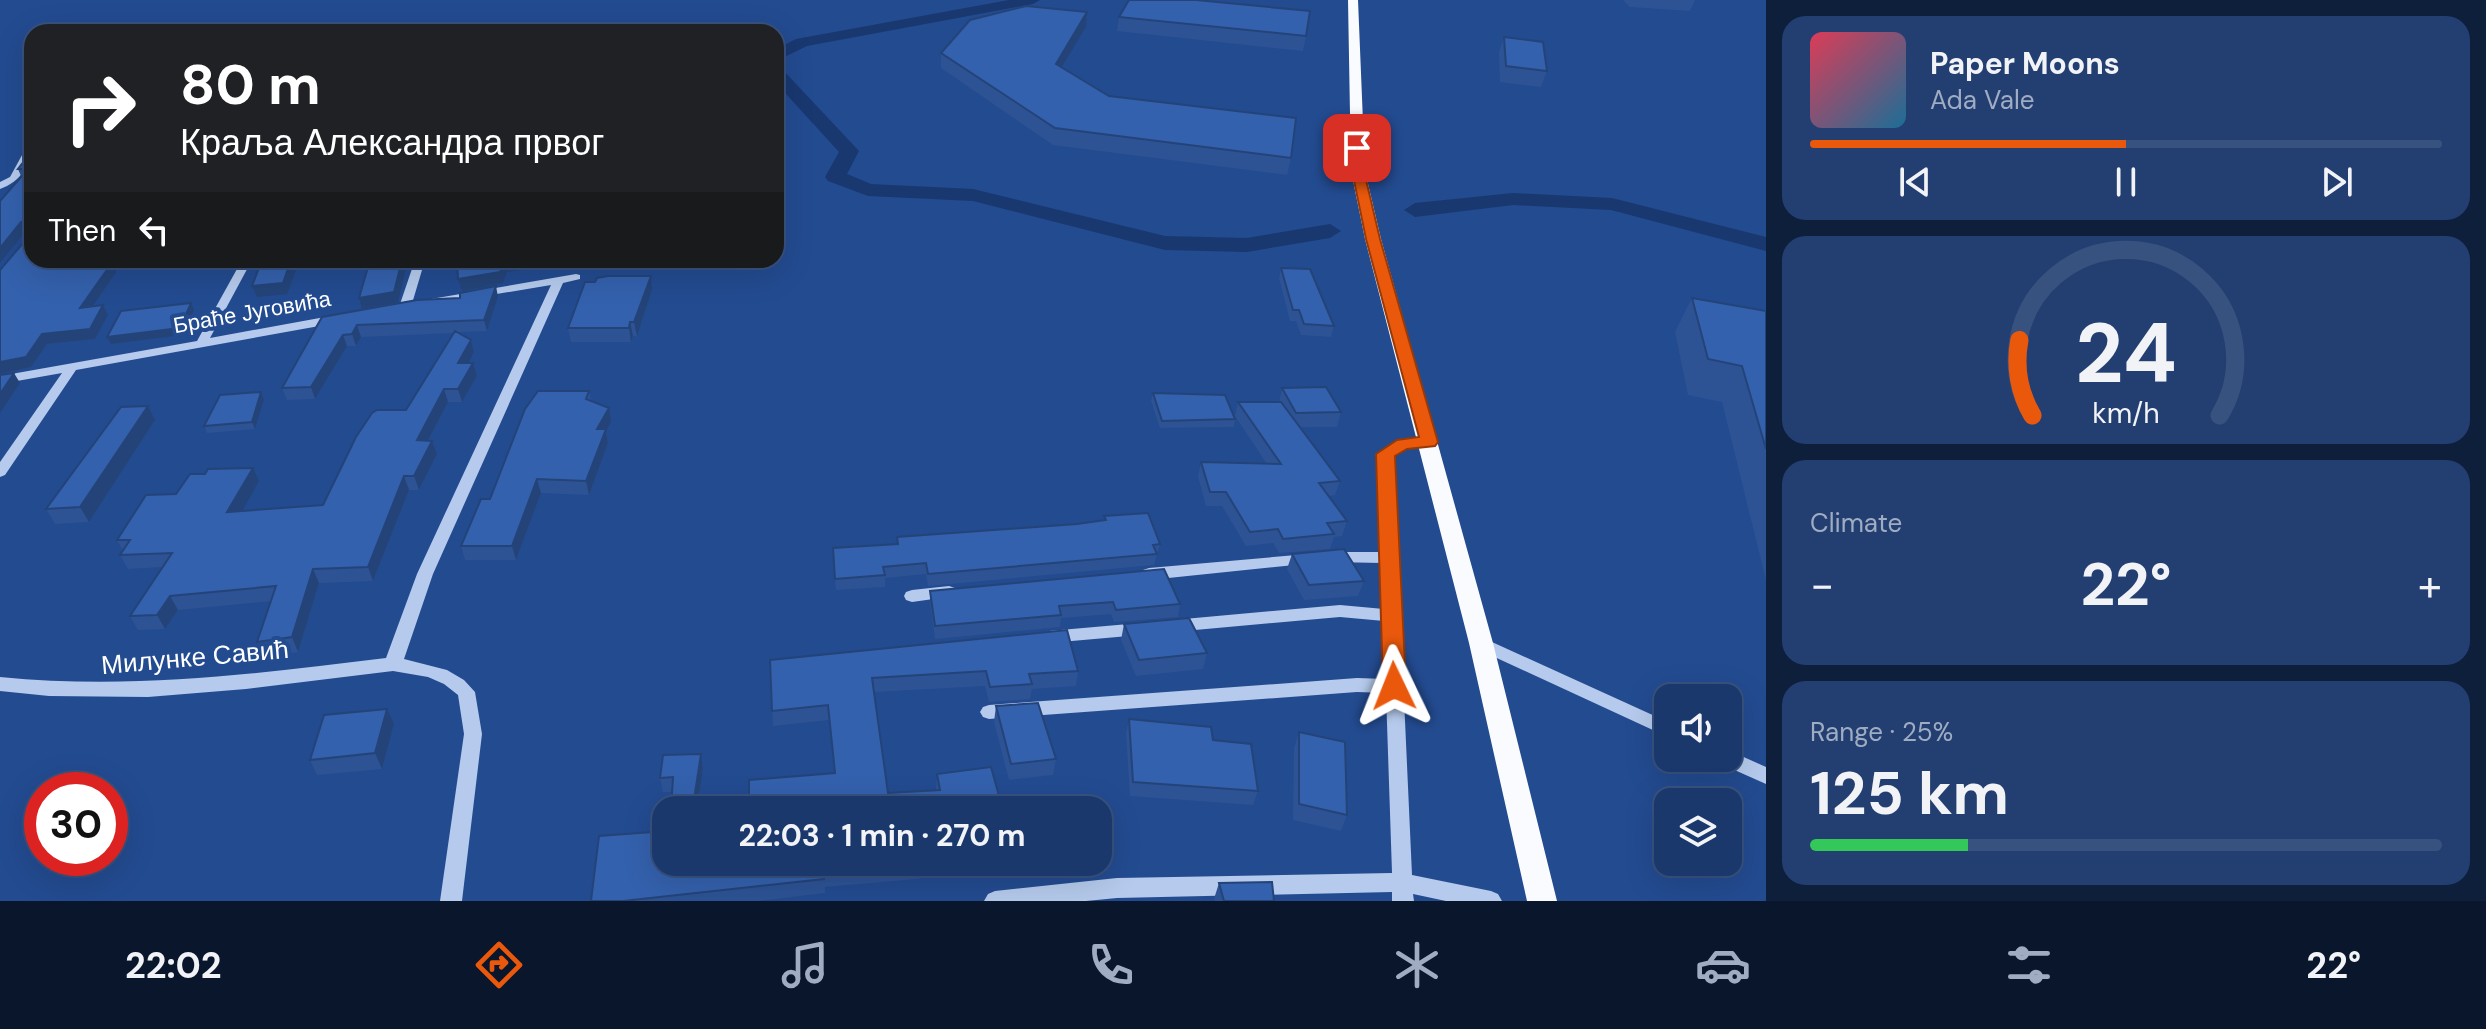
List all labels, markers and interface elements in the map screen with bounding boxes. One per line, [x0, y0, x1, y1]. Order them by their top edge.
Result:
text: Paper Moons [1930, 44, 2120, 83]
text: 80 m [180, 48, 321, 121]
icon: right [48, 56, 152, 160]
text: Ada Vale [1930, 83, 2035, 117]
pin [1323, 114, 1391, 182]
text: Краља Александра првог [180, 119, 604, 166]
icon: arrive [1335, 126, 1379, 170]
icon: previous [1893, 160, 1937, 204]
icon: pause [2104, 160, 2148, 204]
icon: next [2315, 160, 2359, 204]
icon: left [132, 208, 176, 252]
text: Then [48, 211, 116, 250]
street label: Браће Југовића [171, 284, 334, 340]
text: 24 [2075, 299, 2177, 408]
text: km/h [2092, 396, 2160, 433]
text: Climate [1810, 506, 1902, 540]
text: 22° [2080, 545, 2172, 624]
text: − [1810, 556, 1834, 614]
text: + [2418, 556, 2442, 614]
street label: Милунке Савић [100, 632, 290, 682]
position arrow [1352, 644, 1436, 728]
map controls [1654, 684, 1742, 876]
button: sound [1654, 684, 1742, 772]
text: Range · 25% [1810, 715, 1953, 749]
text: 125 km [1810, 754, 2009, 833]
speed limit sign: 30 [24, 772, 128, 876]
button: layers [1654, 788, 1742, 876]
text: 22:03 · 1 min · 270 m [738, 816, 1026, 855]
icon: directions [471, 937, 527, 993]
icon: music [777, 937, 833, 993]
icon: phone [1083, 937, 1139, 993]
icon: climate [1389, 937, 1445, 993]
icon: car [1695, 937, 1751, 993]
icon: filters [2001, 937, 2057, 993]
text: 22:02 [125, 942, 222, 989]
text: 22° [2306, 942, 2361, 989]

